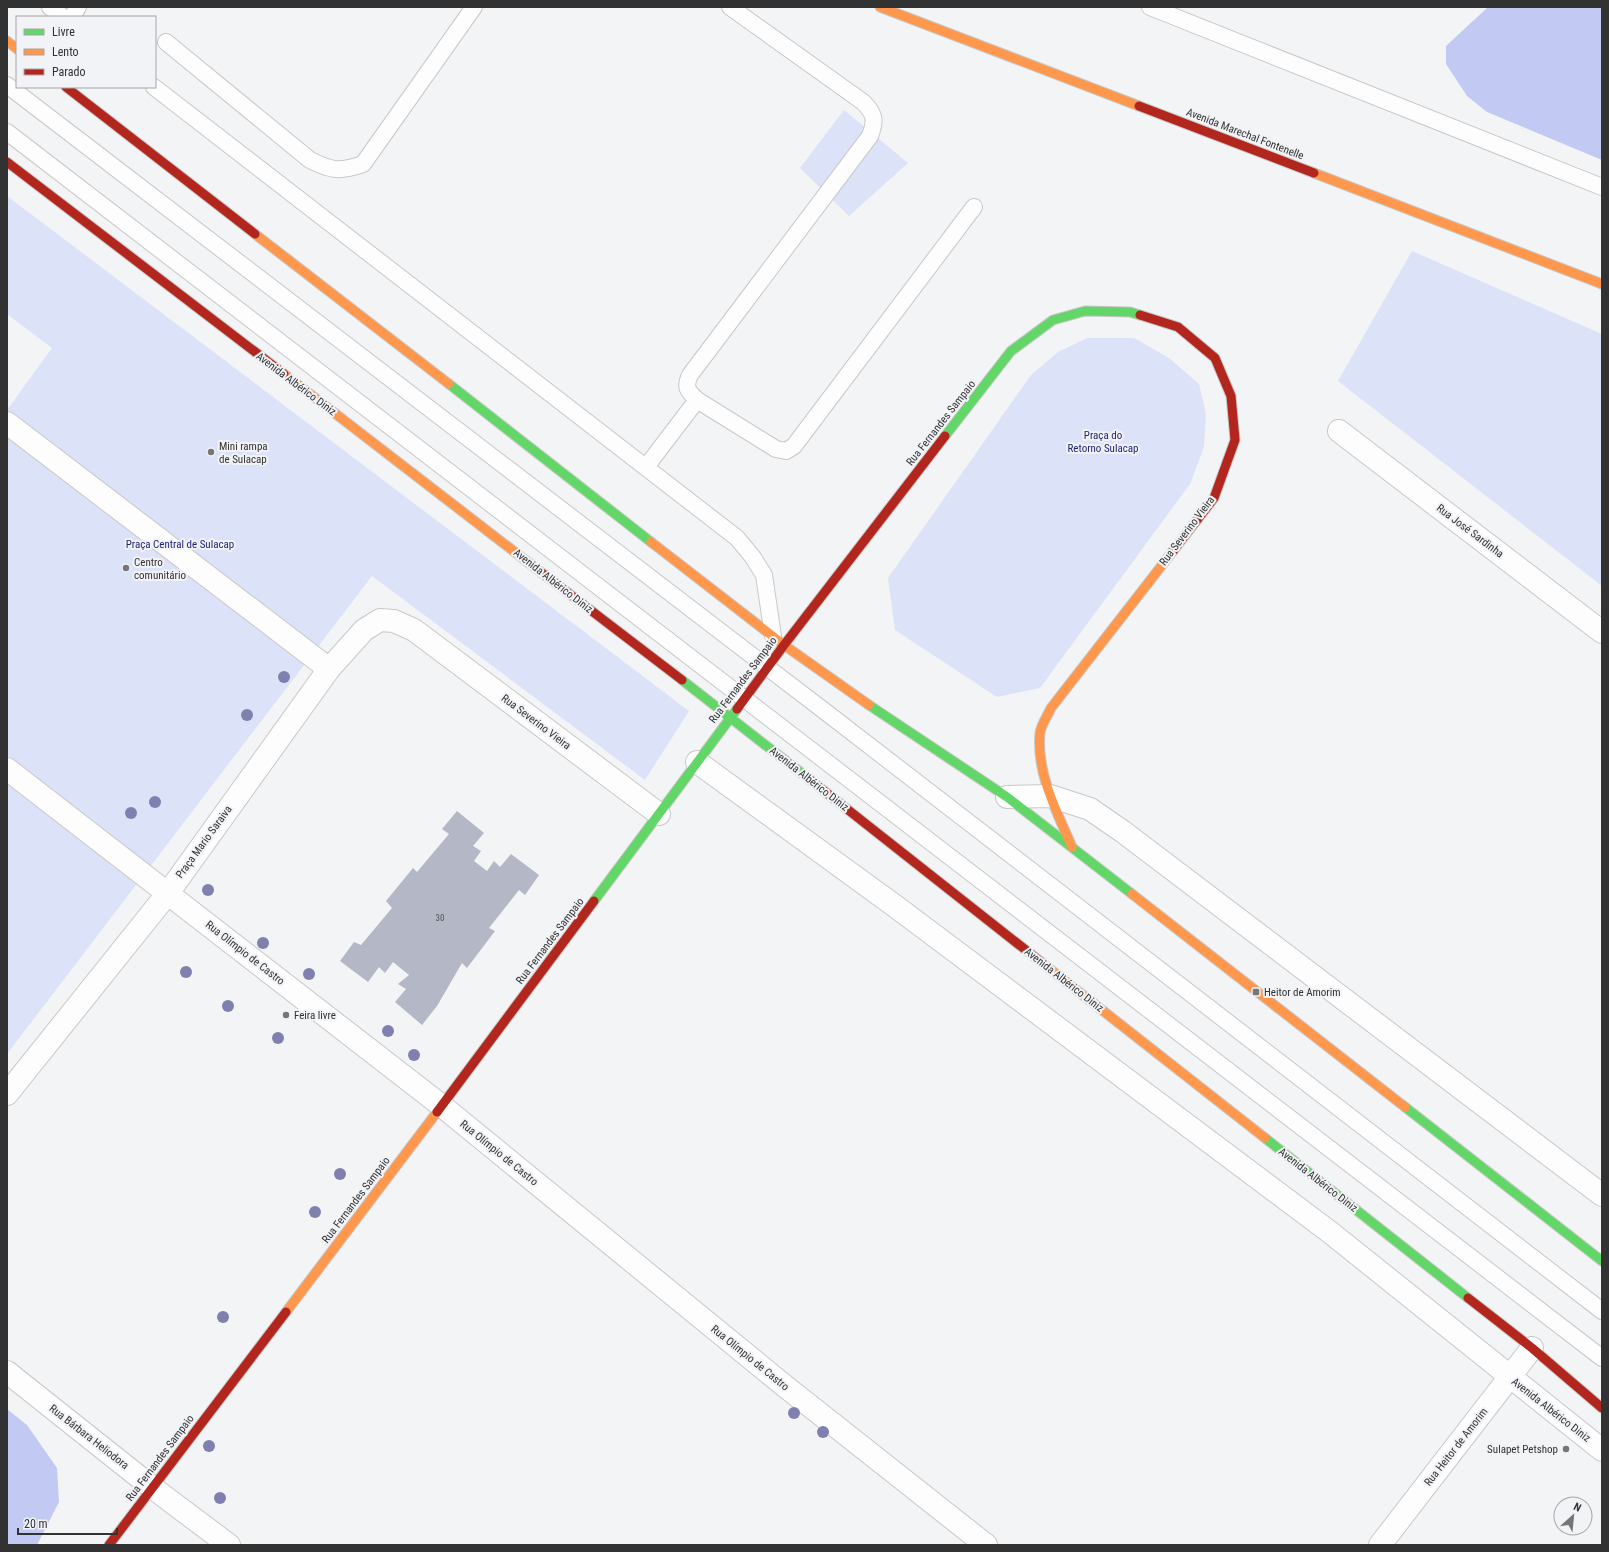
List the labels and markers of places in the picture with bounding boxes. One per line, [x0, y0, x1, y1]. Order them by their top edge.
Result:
place label: Mini rampa de Sulacap [219, 440, 268, 466]
marker: Mini rampa de Sulacap [206, 447, 216, 457]
place label: Centro comunitário [134, 556, 186, 582]
marker: Centro comunitário [121, 563, 131, 573]
place label: Heitor de Amorim [1264, 986, 1341, 999]
marker: Heitor de Amorim [1251, 987, 1261, 997]
place label: Feira livre [294, 1009, 336, 1022]
marker: Feira livre [281, 1010, 291, 1020]
place label: Sulapet Petshop [1487, 1443, 1558, 1456]
marker: Sulapet Petshop [1561, 1444, 1571, 1454]

